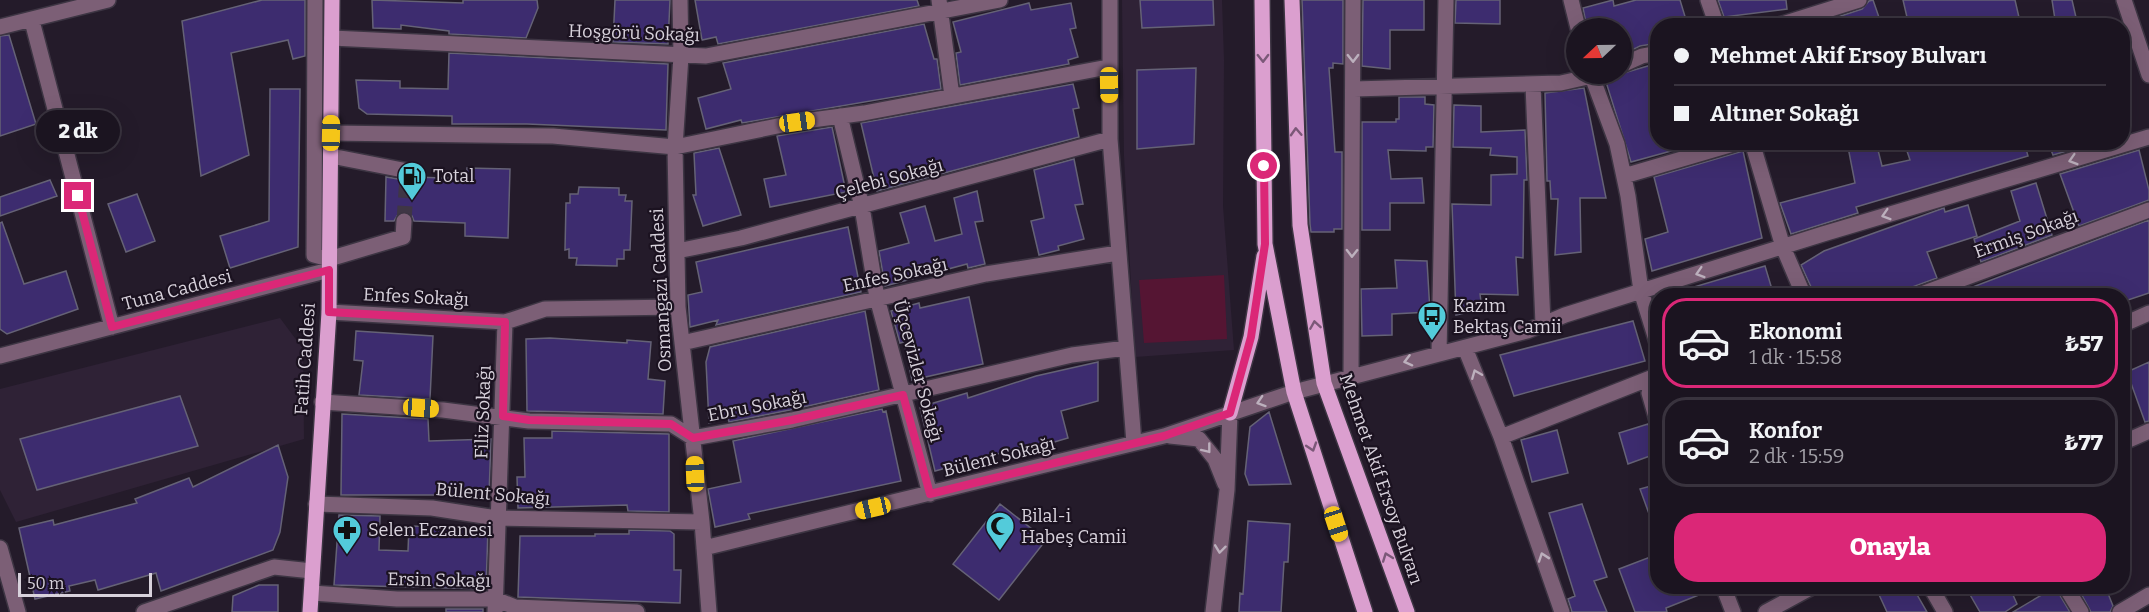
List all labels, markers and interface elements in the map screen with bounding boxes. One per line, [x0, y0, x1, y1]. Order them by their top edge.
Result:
north arrow [1566, 18, 1632, 84]
map controls [1566, 18, 1632, 84]
street label: Hoşgörü Sokağı [568, 20, 700, 46]
text: Mehmet Akif Ersoy Bulvarı [1710, 42, 1986, 69]
one-way arrow [1256, 54, 1269, 63]
one-way arrow [1347, 54, 1360, 63]
car [1100, 67, 1118, 103]
text: Altıner Sokağı [1710, 100, 1859, 127]
callout: 2 dk [36, 109, 120, 151]
car [778, 111, 816, 133]
car [322, 115, 340, 151]
text: 2 dk [58, 119, 98, 143]
one-way arrow [1289, 127, 1302, 136]
route start [1250, 152, 1277, 179]
one-way arrow [2068, 153, 2079, 165]
street label: Çelebi Sokağı [833, 154, 945, 204]
fuel station icon: Total [396, 160, 428, 202]
place label: Total [433, 165, 474, 187]
route end [64, 182, 91, 209]
street label: Ermiş Sokağı [1971, 205, 2081, 263]
street label: Osmangazi Caddesi [646, 208, 676, 372]
one-way arrow [1881, 208, 1892, 220]
one-way arrow [1346, 249, 1358, 258]
street label: Enfes Sokağı [841, 253, 949, 297]
street label: Tuna Caddesi [120, 265, 234, 315]
one-way arrow [1695, 266, 1706, 278]
street label: Enfes Sokağı [362, 283, 470, 311]
place label: Kazim Bektaş Camii [1453, 295, 1562, 338]
street label: Üçcevizler Sokağı [888, 298, 948, 444]
bus stop icon: Kazim Bektaş Camii [1416, 300, 1448, 342]
street label: Fatih Caddesi [290, 302, 320, 416]
icon: car [1677, 316, 1731, 370]
text: Ekonomi [1749, 318, 1842, 345]
one-way arrow [1310, 321, 1322, 330]
text: ₺57 [2064, 330, 2103, 357]
text: 1 dk · 15:58 [1749, 345, 1842, 369]
one-way arrow [1404, 354, 1414, 367]
street label: Filiz Sokağı [470, 365, 496, 459]
one-way arrow [1471, 369, 1483, 380]
street label: Mehmet Akif Ersoy Bulvarı [1335, 371, 1427, 587]
street label: Ebru Sokağı [706, 386, 808, 426]
one-way arrow [1256, 394, 1267, 407]
car [402, 398, 440, 418]
icon: car [1677, 415, 1731, 469]
text: Konfor [1749, 417, 1822, 444]
text: ₺77 [2064, 429, 2103, 456]
street label: Bülent Sokağı [941, 432, 1057, 482]
one-way arrow [1304, 441, 1317, 452]
one-way arrow [1199, 442, 1210, 453]
text: 2 dk · 15:59 [1749, 444, 1845, 468]
car [685, 456, 705, 492]
street label: Bülent Sokağı [435, 478, 551, 510]
car [853, 495, 893, 521]
car [1322, 504, 1350, 544]
place label: Bilal-i Habeş Camii [1021, 505, 1127, 548]
mosque icon: Bilal-i Habeş Camii [984, 510, 1016, 552]
button: Onayla [1674, 513, 2106, 582]
pharmacy icon: Selen Eczanesi [331, 514, 363, 556]
place label: Selen Eczanesi [368, 519, 492, 541]
one-way arrow [1215, 544, 1227, 553]
one-way arrow [1382, 552, 1395, 563]
one-way arrow [1537, 552, 1550, 563]
street label: Ersin Sokağı [387, 568, 491, 592]
scale bar [18, 570, 152, 598]
text: 50 m [27, 574, 64, 593]

